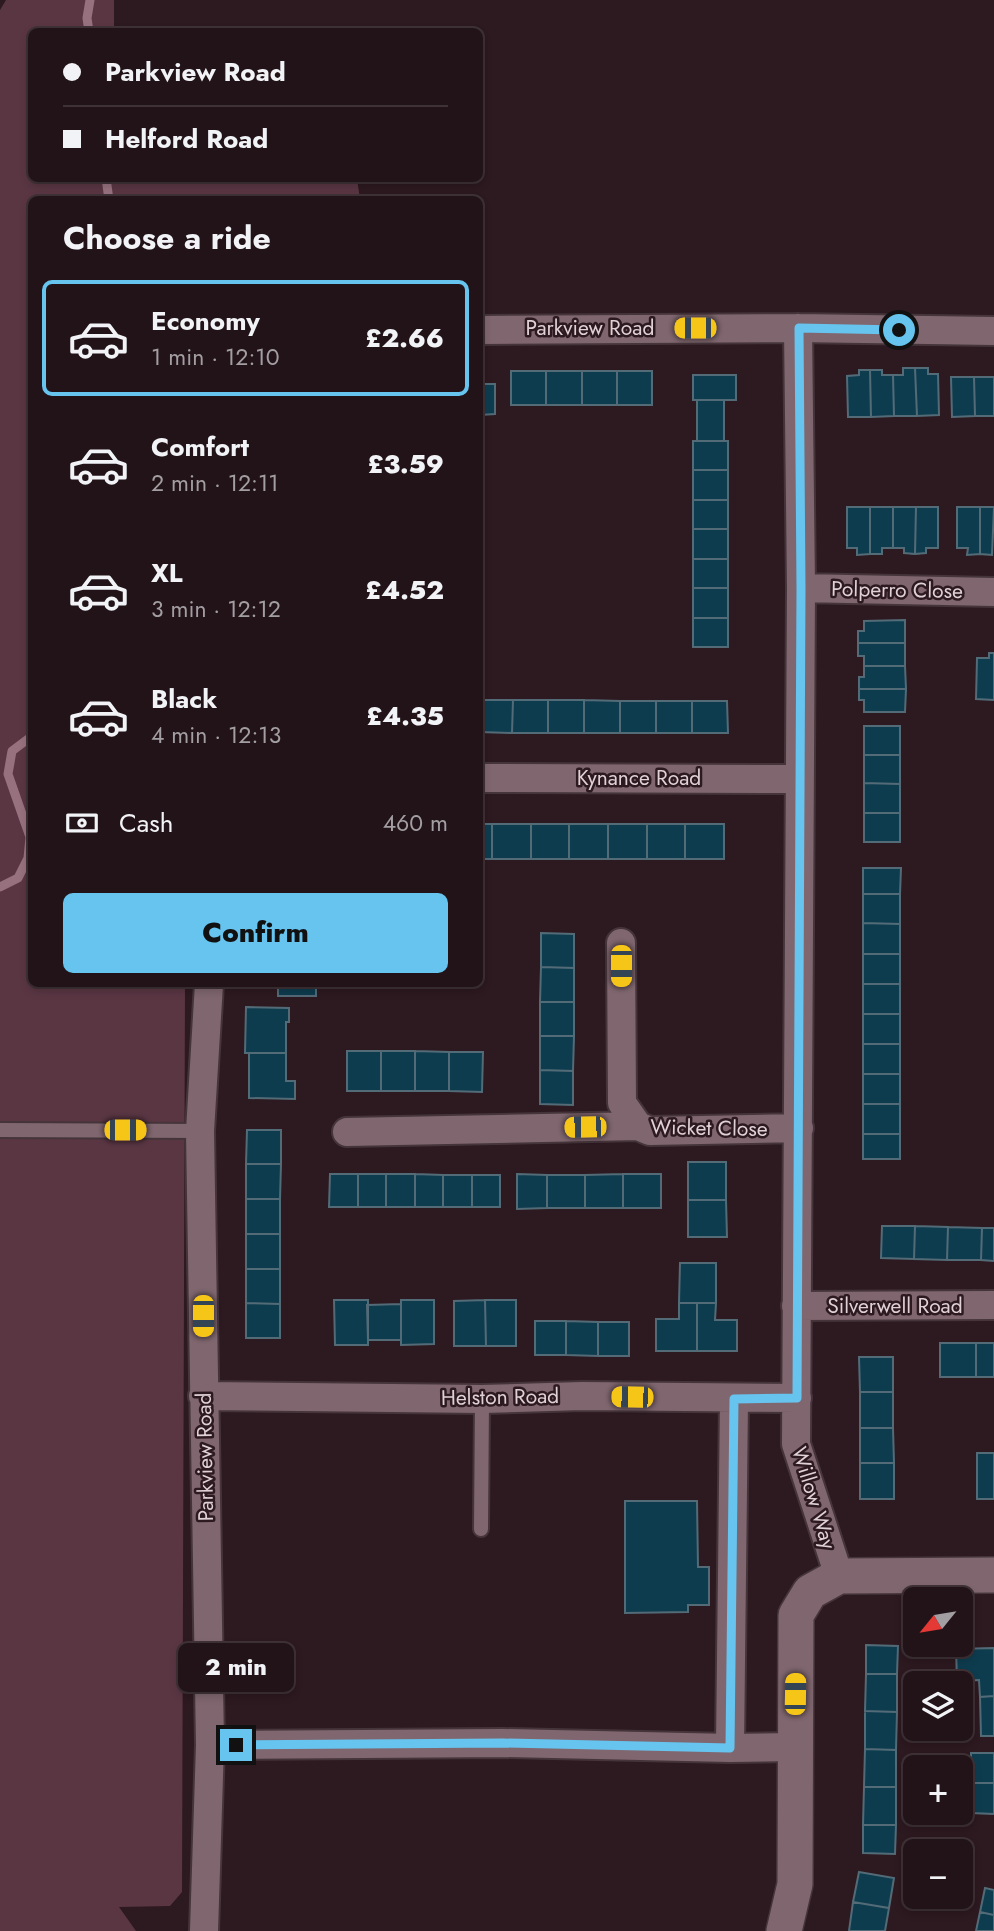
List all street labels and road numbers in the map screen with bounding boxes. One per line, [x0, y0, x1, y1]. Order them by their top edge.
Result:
street label: Parkview Road [526, 313, 654, 343]
street label: Polperro Close [831, 574, 963, 606]
street label: Kynance Road [577, 763, 701, 793]
street label: Wicket Close [650, 1112, 768, 1144]
street label: Silverwell Road [827, 1291, 963, 1321]
street label: Helston Road [441, 1381, 559, 1413]
street label: Parkview Road [189, 1392, 221, 1522]
street label: Willow Way [784, 1443, 844, 1554]

